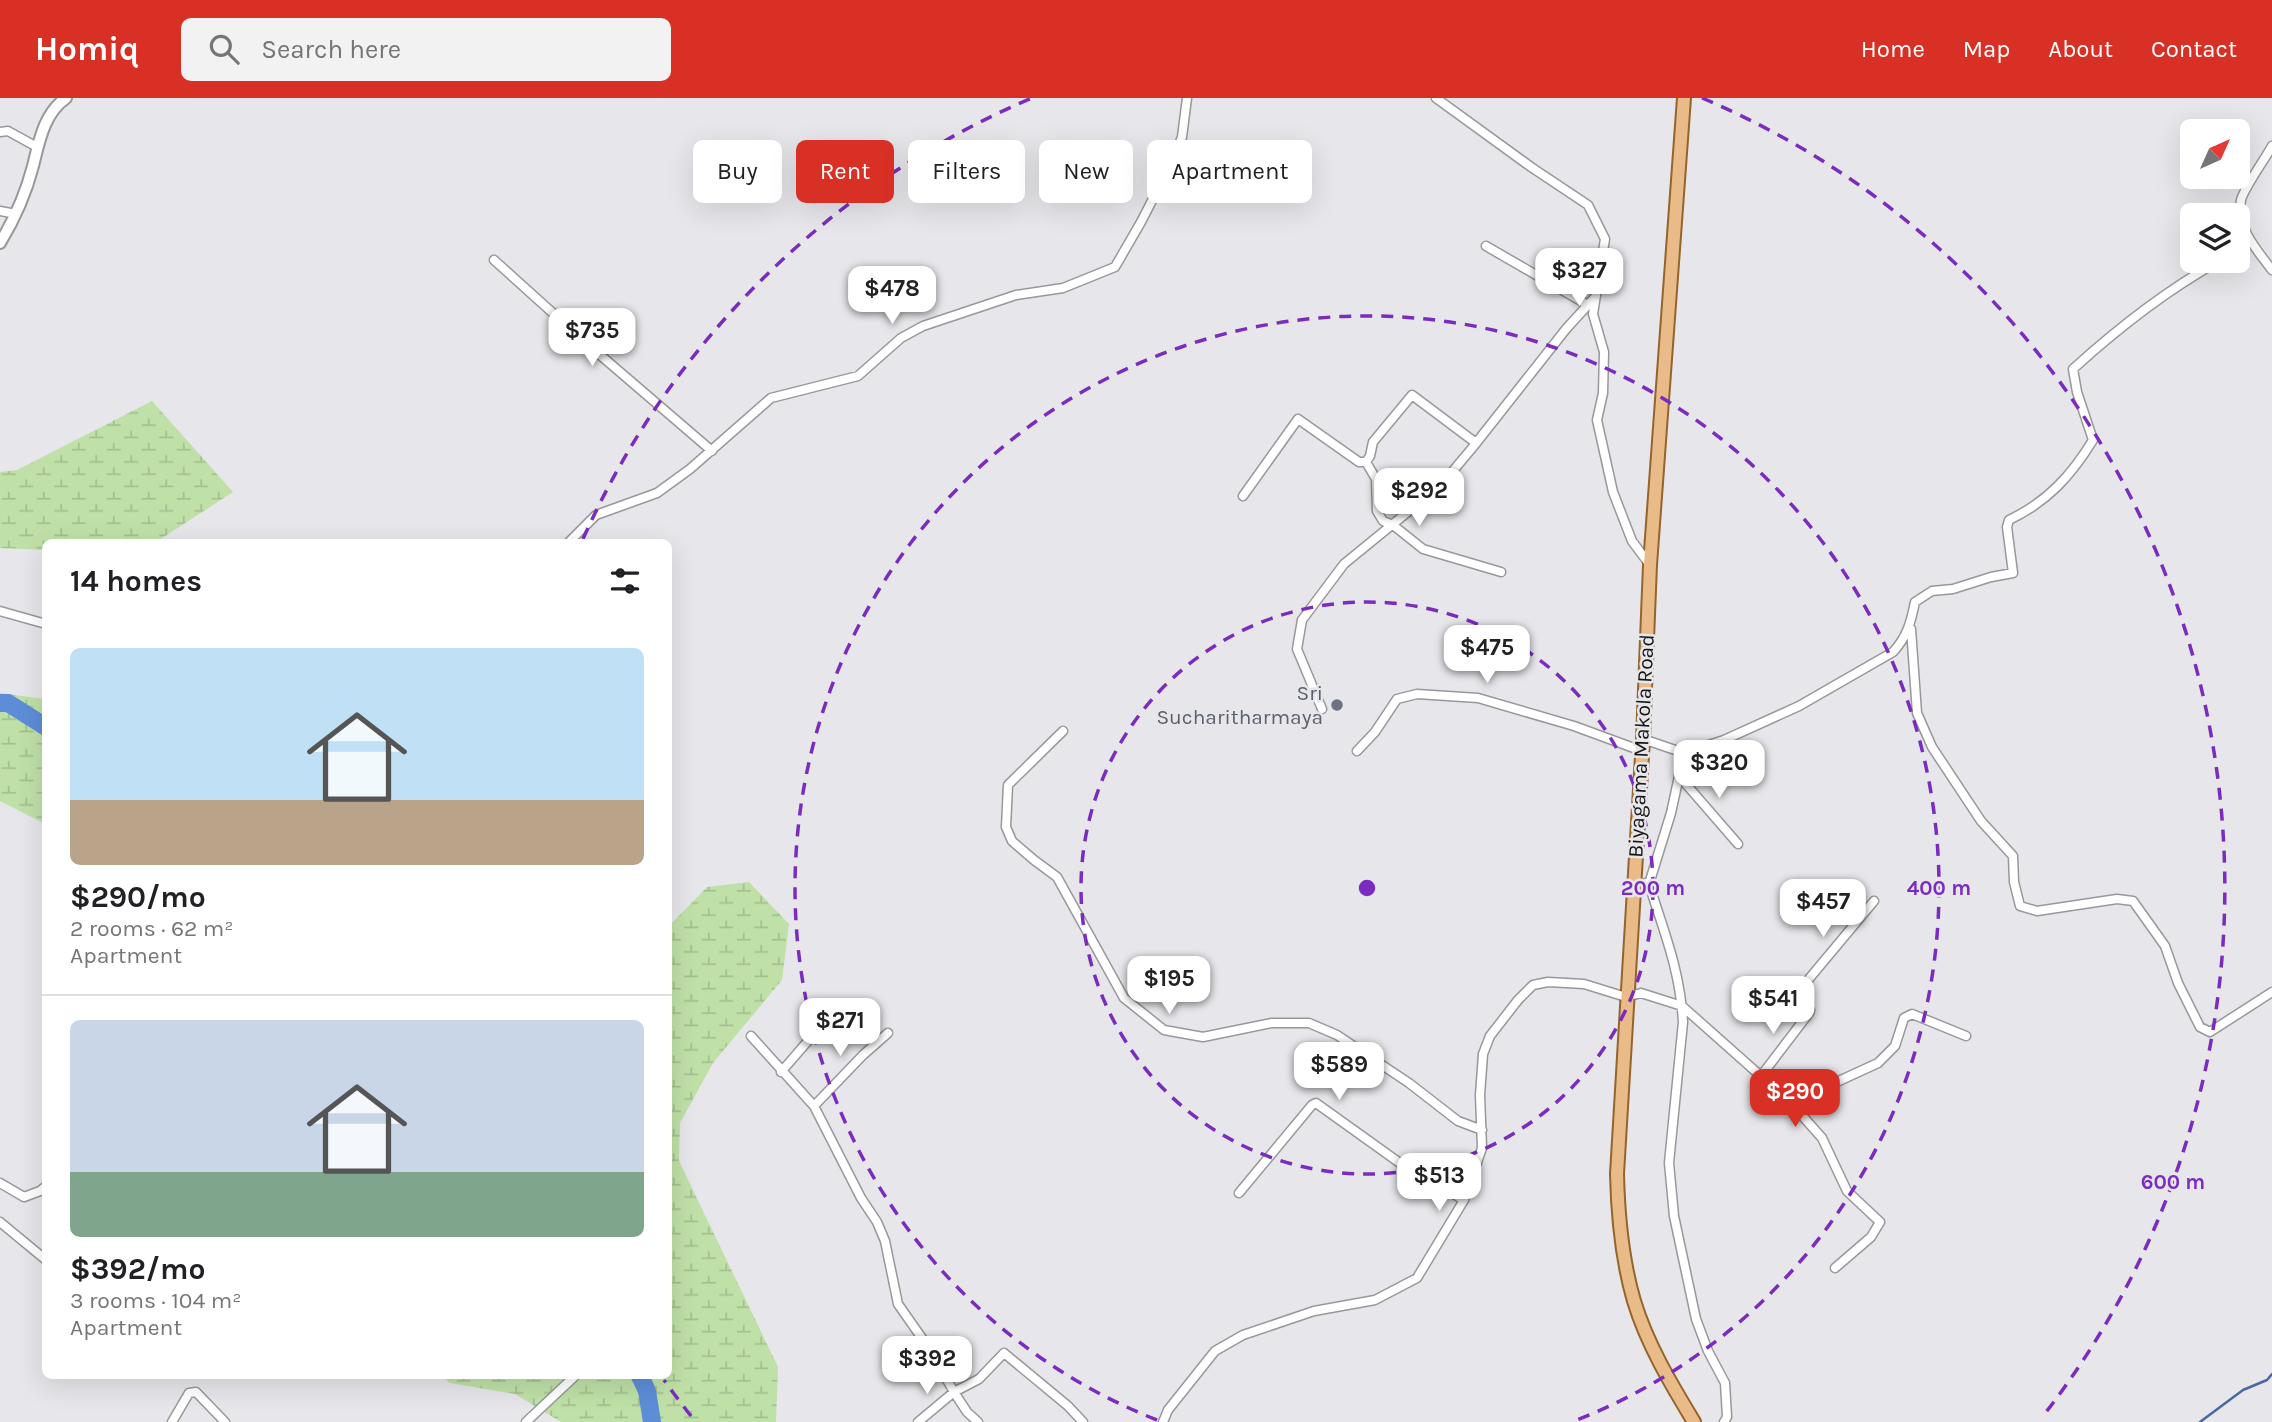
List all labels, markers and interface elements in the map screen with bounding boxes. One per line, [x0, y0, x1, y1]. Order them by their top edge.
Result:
search box [181, 18, 671, 81]
text: Homiq [35, 30, 139, 68]
icon: search [205, 30, 243, 68]
text: Search here [261, 34, 401, 65]
text: Home [1861, 35, 1925, 63]
text: Map [1963, 35, 2010, 63]
text: About [2048, 35, 2113, 63]
text: Contact [2151, 35, 2237, 63]
north arrow [2180, 119, 2250, 189]
map controls [2180, 119, 2250, 273]
chip: Buy [693, 140, 782, 203]
chip: Rent [796, 140, 894, 203]
chip: Filters [908, 140, 1025, 203]
chip: New [1039, 140, 1133, 203]
chip: Apartment [1147, 140, 1312, 203]
button: layers [2180, 203, 2250, 273]
pin: $327 [1538, 248, 1620, 308]
text: $327 [1551, 257, 1607, 284]
pin: $478 [851, 266, 933, 326]
text: $478 [864, 275, 920, 302]
pin: $735 [551, 308, 633, 368]
text: $735 [565, 317, 619, 344]
pin: $292 [1378, 468, 1460, 528]
text: $292 [1390, 477, 1448, 504]
icon: filters [606, 562, 644, 600]
text: 14 homes [70, 563, 202, 599]
pin: $475 [1446, 626, 1528, 685]
text: $475 [1460, 634, 1514, 661]
street label: Biyagama Makola Road [1623, 634, 1659, 858]
place label: Sri Sucharitharmaya [1156, 681, 1323, 729]
icon: home [294, 694, 420, 820]
marker: Sri Sucharitharmaya [1329, 697, 1345, 713]
pin: $320 [1678, 740, 1760, 800]
text: $320 [1690, 749, 1748, 776]
centre of rings [1355, 876, 1379, 900]
text: 200 m [1621, 876, 1685, 900]
text: 400 m [1907, 876, 1971, 900]
text: $290/mo [70, 879, 206, 915]
pin: $457 [1782, 880, 1864, 939]
text: $457 [1796, 888, 1850, 915]
text: 2 rooms · 62 m² [70, 915, 234, 942]
text: Apartment [70, 942, 182, 969]
pin: $195 [1128, 956, 1210, 1016]
text: $195 [1143, 965, 1195, 992]
pin: $541 [1732, 976, 1814, 1036]
text: $541 [1747, 985, 1799, 1012]
pin: $271 [799, 998, 881, 1058]
text: $271 [815, 1007, 865, 1034]
pin: $589 [1298, 1042, 1380, 1102]
text: $589 [1310, 1051, 1368, 1078]
icon: home [294, 1066, 420, 1192]
pin: $290 [1754, 1070, 1836, 1129]
text: $290 [1766, 1078, 1824, 1105]
pin: $513 [1398, 1154, 1480, 1213]
text: $513 [1413, 1162, 1465, 1189]
text: 600 m [2141, 1170, 2205, 1194]
text: $392/mo [70, 1251, 205, 1287]
text: 3 rooms · 104 m² [70, 1287, 241, 1314]
text: Apartment [70, 1314, 182, 1341]
pin: $392 [886, 1336, 968, 1396]
text: $392 [898, 1345, 956, 1372]

